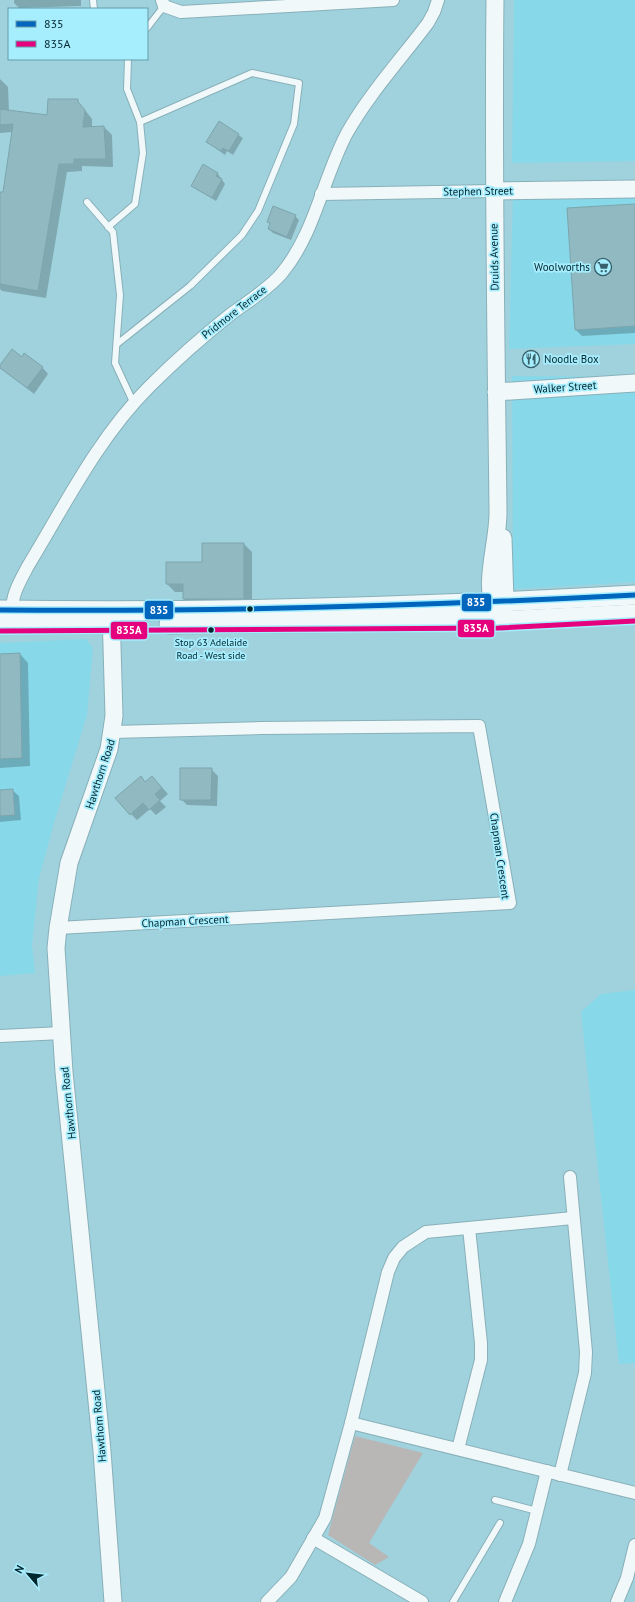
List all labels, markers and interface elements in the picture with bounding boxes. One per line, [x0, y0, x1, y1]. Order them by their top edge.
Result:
legend [8, 8, 148, 60]
text: 835 [44, 16, 64, 31]
text: 835A [44, 36, 71, 51]
street label: Stephen Street [443, 183, 513, 199]
street label: Druids Avenue [486, 223, 502, 291]
supermarket icon: Woolworths [593, 257, 613, 277]
place label: Woolworths [534, 260, 590, 274]
street label: Pridmore Terrace [199, 282, 270, 342]
restaurant icon: Noodle Box [521, 349, 541, 369]
place label: Noodle Box [544, 352, 599, 366]
street label: Walker Street [533, 378, 597, 396]
line badge: 835 [461, 593, 492, 612]
text: 835 [467, 595, 485, 609]
line badge: 835 [144, 600, 174, 620]
text: 835 [150, 603, 168, 617]
unlabelled marker [245, 604, 255, 614]
line badge: 835A [457, 619, 495, 638]
line badge: 835A [110, 621, 148, 640]
text: 835A [463, 621, 489, 635]
text: 835A [116, 623, 142, 637]
marker: Stop 63 Adelaide Road - West side [206, 625, 216, 635]
place label: Stop 63 Adelaide Road - West side [175, 636, 247, 662]
street label: Hawthorn Road [82, 737, 118, 811]
street label: Chapman Crescent [487, 812, 513, 900]
street label: Chapman Crescent [141, 912, 229, 930]
street label: Hawthorn Road [57, 1066, 79, 1140]
street label: Hawthorn Road [89, 1389, 109, 1463]
north arrow [8, 1554, 48, 1594]
text: N [11, 1563, 27, 1576]

